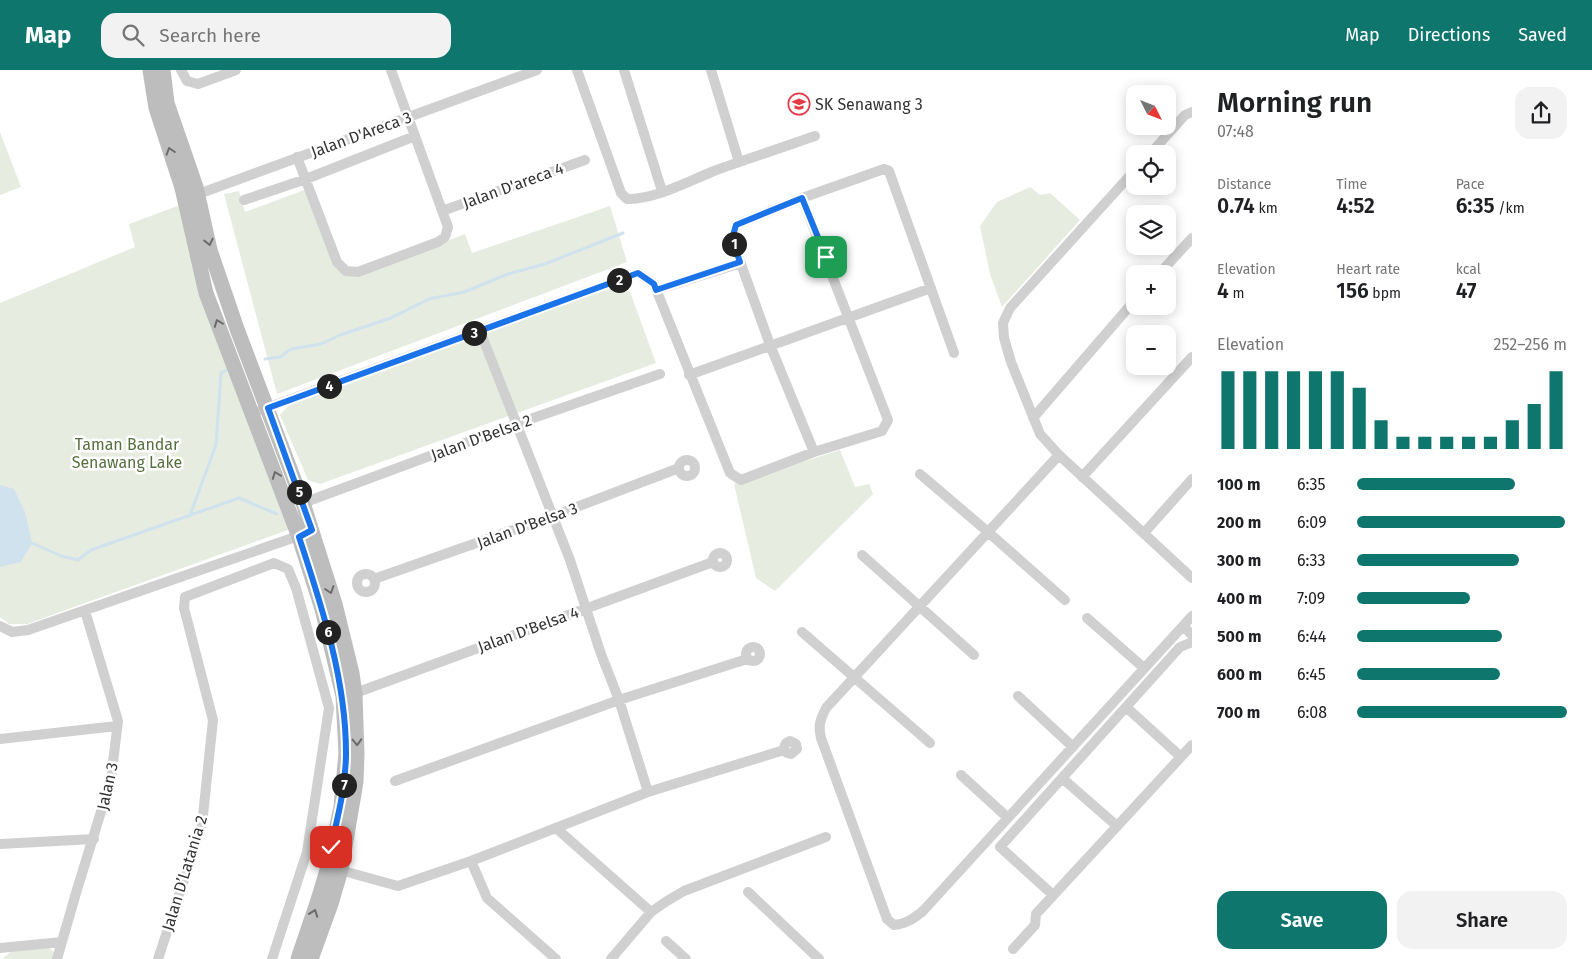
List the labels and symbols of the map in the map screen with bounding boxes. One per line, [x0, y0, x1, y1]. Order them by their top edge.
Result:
north arrow [1126, 85, 1176, 135]
school or university icon: SK Senawang 3 [787, 92, 811, 116]
place label: SK Senawang 3 [815, 95, 923, 114]
street label: Jalan D'Areca 3 [308, 107, 414, 161]
one-way arrow [166, 147, 176, 155]
street label: Jalan D'areca 4 [460, 158, 567, 213]
pin: 1 [722, 232, 746, 256]
pin [805, 236, 847, 278]
one-way arrow [203, 238, 214, 247]
pin: 2 [606, 268, 632, 292]
one-way arrow [214, 319, 224, 328]
pin: 3 [462, 320, 486, 346]
pin: 4 [316, 374, 342, 398]
street label: Jalan D'Belsa 2 [428, 410, 534, 464]
park label: Taman Bandar Senawang Lake [72, 435, 182, 472]
one-way arrow [271, 471, 282, 480]
pin: 5 [286, 480, 312, 504]
street label: Jalan D'Belsa 3 [474, 498, 580, 552]
one-way arrow [325, 585, 335, 594]
street label: Jalan D'Belsa 4 [475, 602, 582, 657]
pin: 6 [316, 620, 340, 644]
one-way arrow [352, 739, 362, 747]
street label: Jalan 3 [93, 760, 122, 812]
pin: 7 [332, 772, 356, 798]
street label: Jalan D’Latania 2 [158, 813, 211, 933]
pin [310, 826, 352, 868]
one-way arrow [308, 909, 318, 918]

